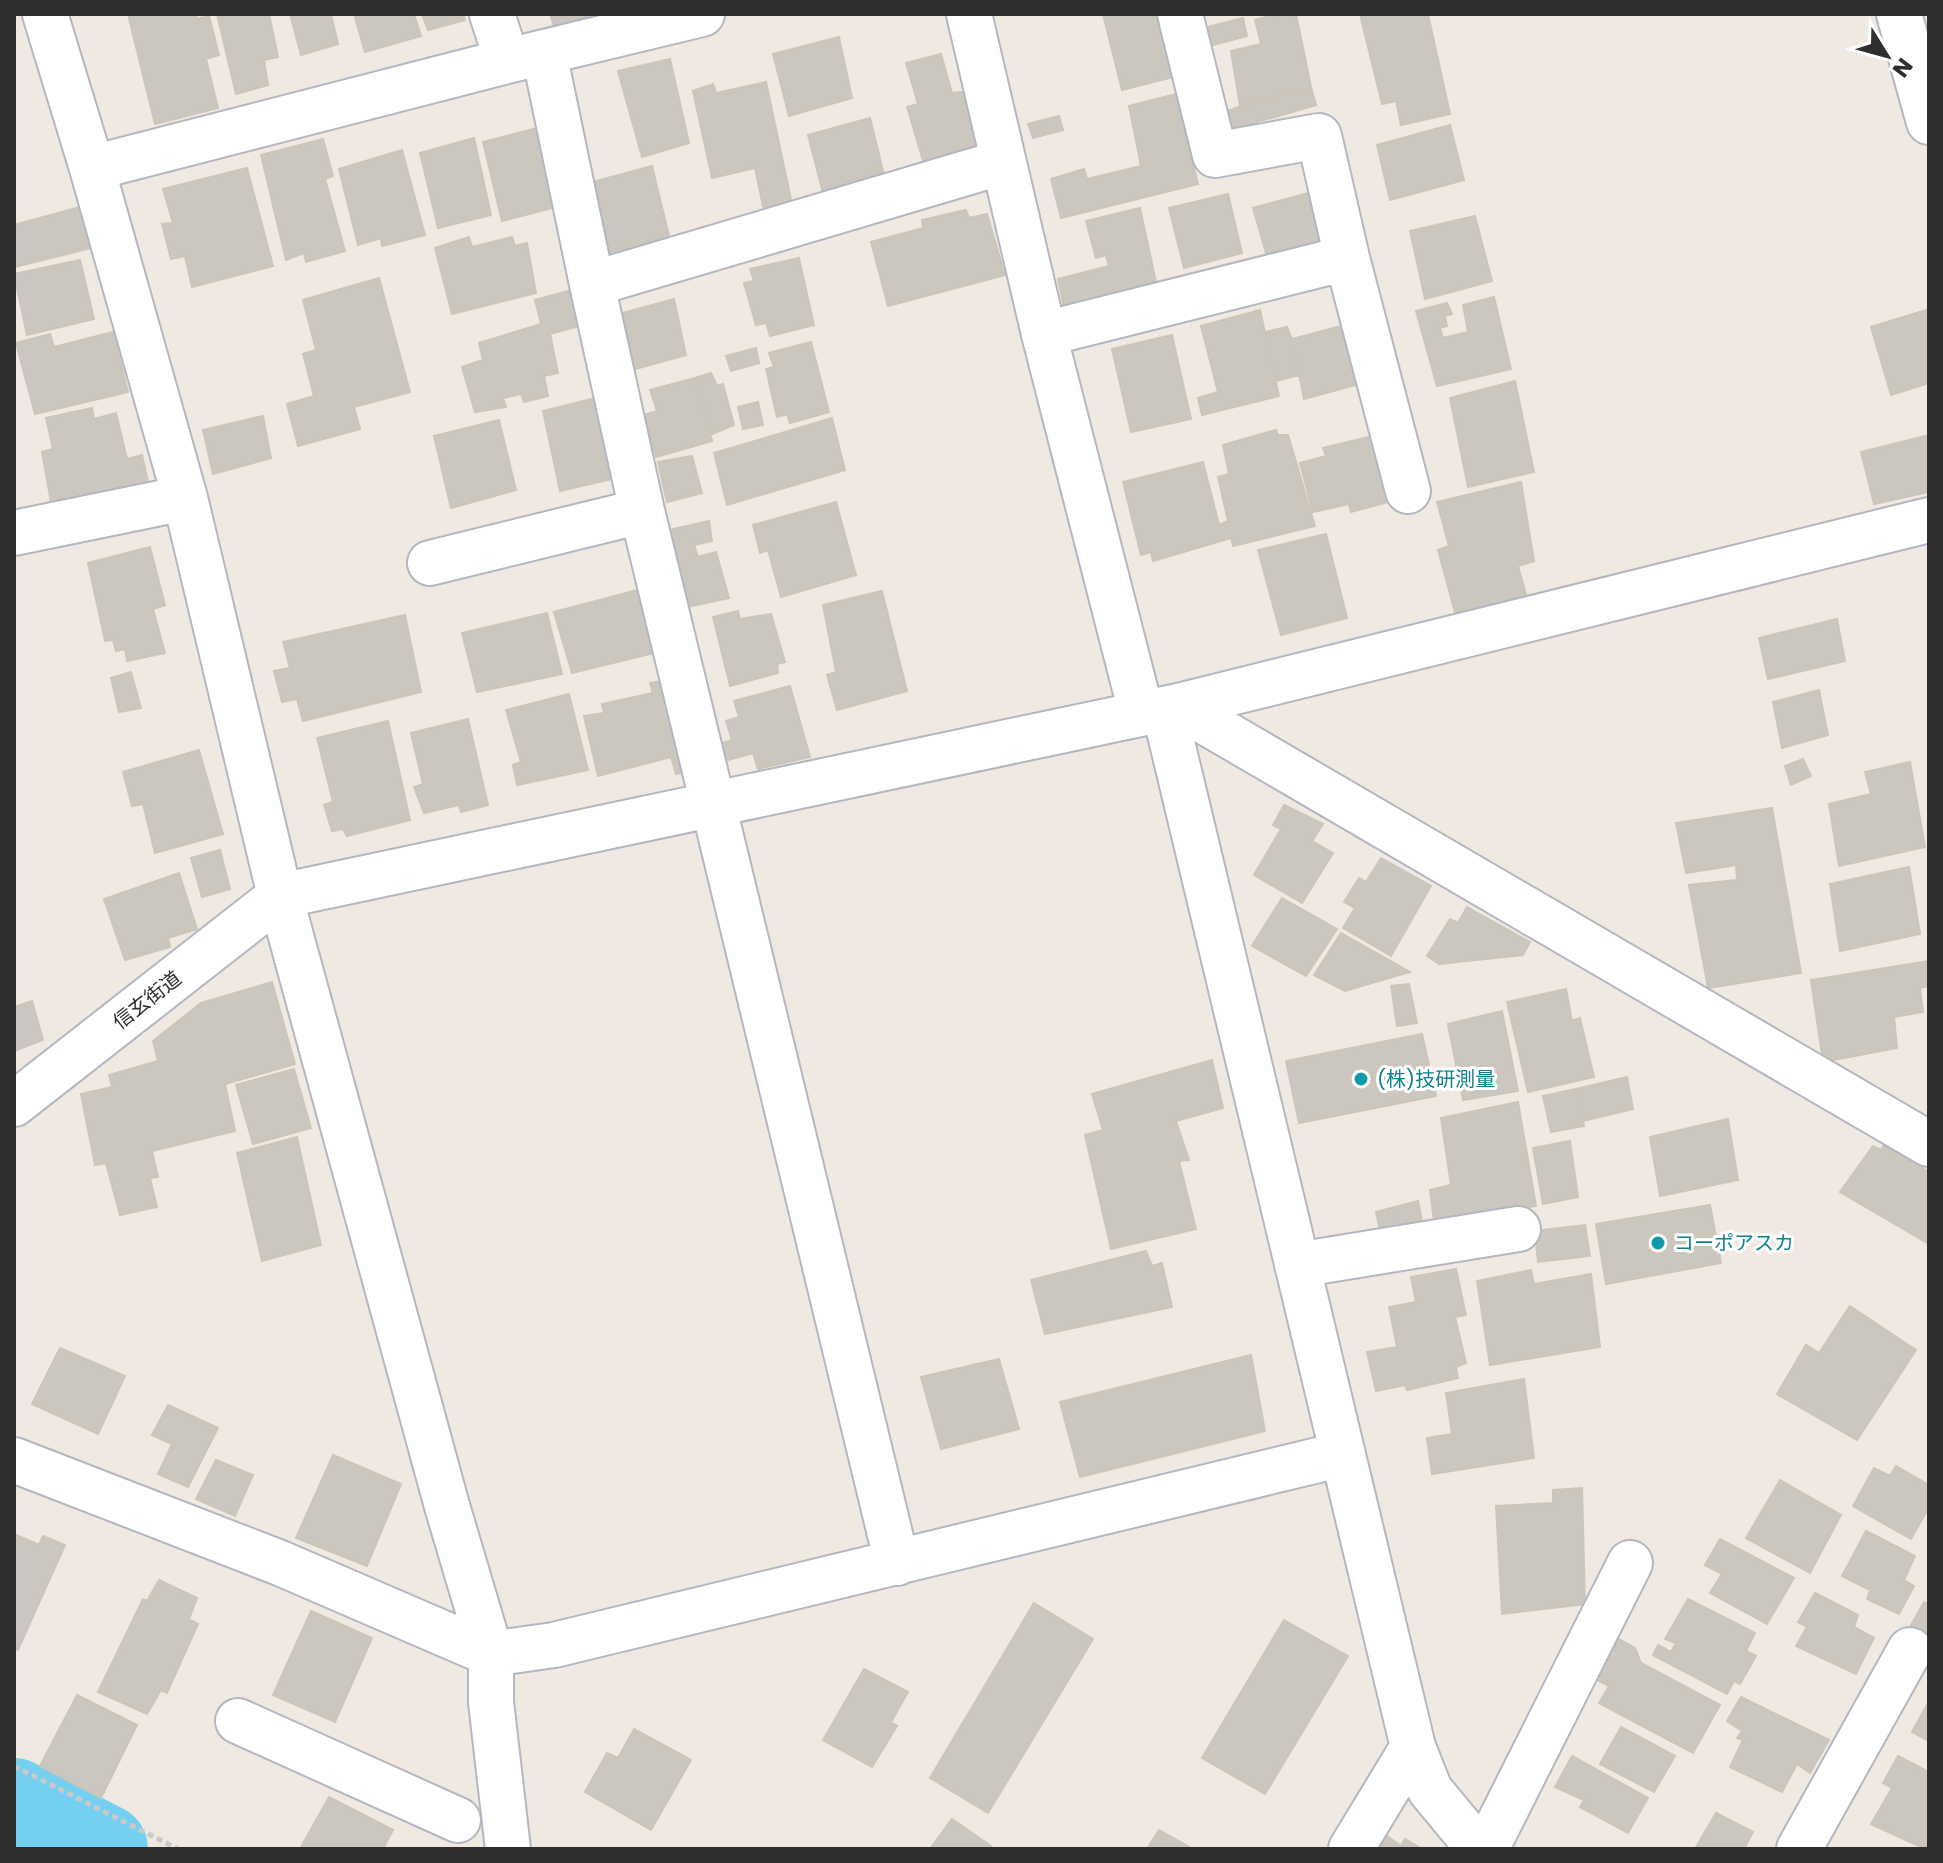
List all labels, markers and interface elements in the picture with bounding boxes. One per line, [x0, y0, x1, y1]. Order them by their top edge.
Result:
north arrow [1847, 16, 1927, 96]
text: N [1885, 52, 1920, 84]
street label: 信玄街道 [107, 964, 187, 1036]
place label: (株)技研測量 [1377, 1065, 1495, 1093]
marker: (株)技研測量 [1352, 1070, 1370, 1088]
place label: コーポアスカ [1674, 1229, 1794, 1257]
marker: コーポアスカ [1649, 1234, 1667, 1252]

